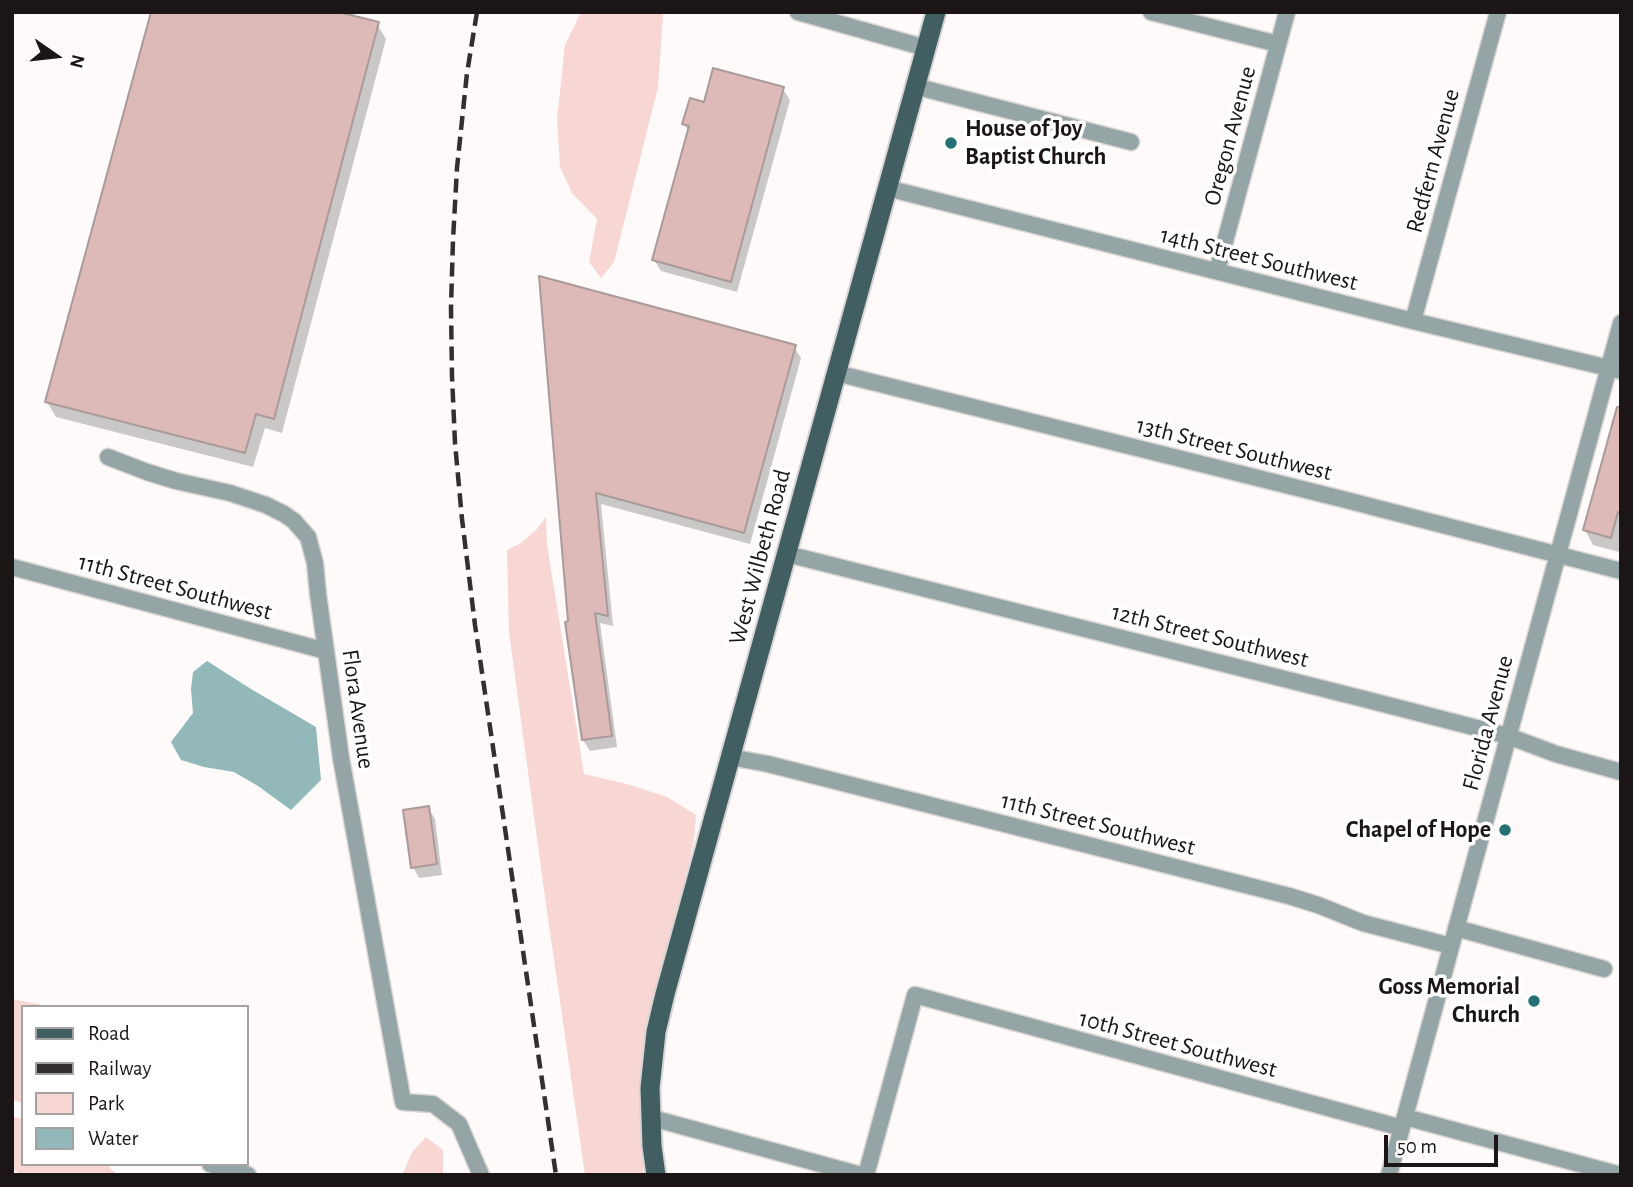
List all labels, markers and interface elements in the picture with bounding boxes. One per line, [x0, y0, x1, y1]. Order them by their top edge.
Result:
north arrow [21, 21, 91, 91]
text: N [66, 52, 88, 70]
street label: Oregon Avenue [1198, 63, 1262, 209]
street label: Redfern Avenue [1400, 86, 1466, 236]
place label: House of Joy Baptist Church [965, 115, 1106, 171]
marker: House of Joy Baptist Church [943, 135, 959, 151]
street label: 14th Street Southwest [1157, 221, 1361, 297]
street label: 13th Street Southwest [1133, 411, 1335, 487]
street label: West Wilbeth Road [723, 466, 797, 648]
street label: 11th Street Southwest [75, 547, 275, 627]
street label: 12th Street Southwest [1109, 598, 1311, 674]
street label: Flora Avenue [335, 647, 381, 771]
street label: Florida Avenue [1456, 652, 1520, 794]
street label: 11th Street Southwest [998, 786, 1198, 862]
place label: Chapel of Hope [1346, 816, 1491, 844]
marker: Chapel of Hope [1497, 822, 1513, 838]
place label: Goss Memorial Church [1378, 973, 1520, 1029]
marker: Goss Memorial Church [1526, 993, 1542, 1009]
street label: 10th Street Southwest [1076, 1004, 1280, 1084]
legend [21, 1005, 248, 1166]
text: Road [88, 1023, 130, 1044]
text: Railway [88, 1058, 151, 1079]
text: Park [88, 1093, 124, 1114]
scale bar [1388, 1120, 1502, 1164]
text: Water [88, 1128, 138, 1149]
text: 50 m [1397, 1136, 1437, 1157]

